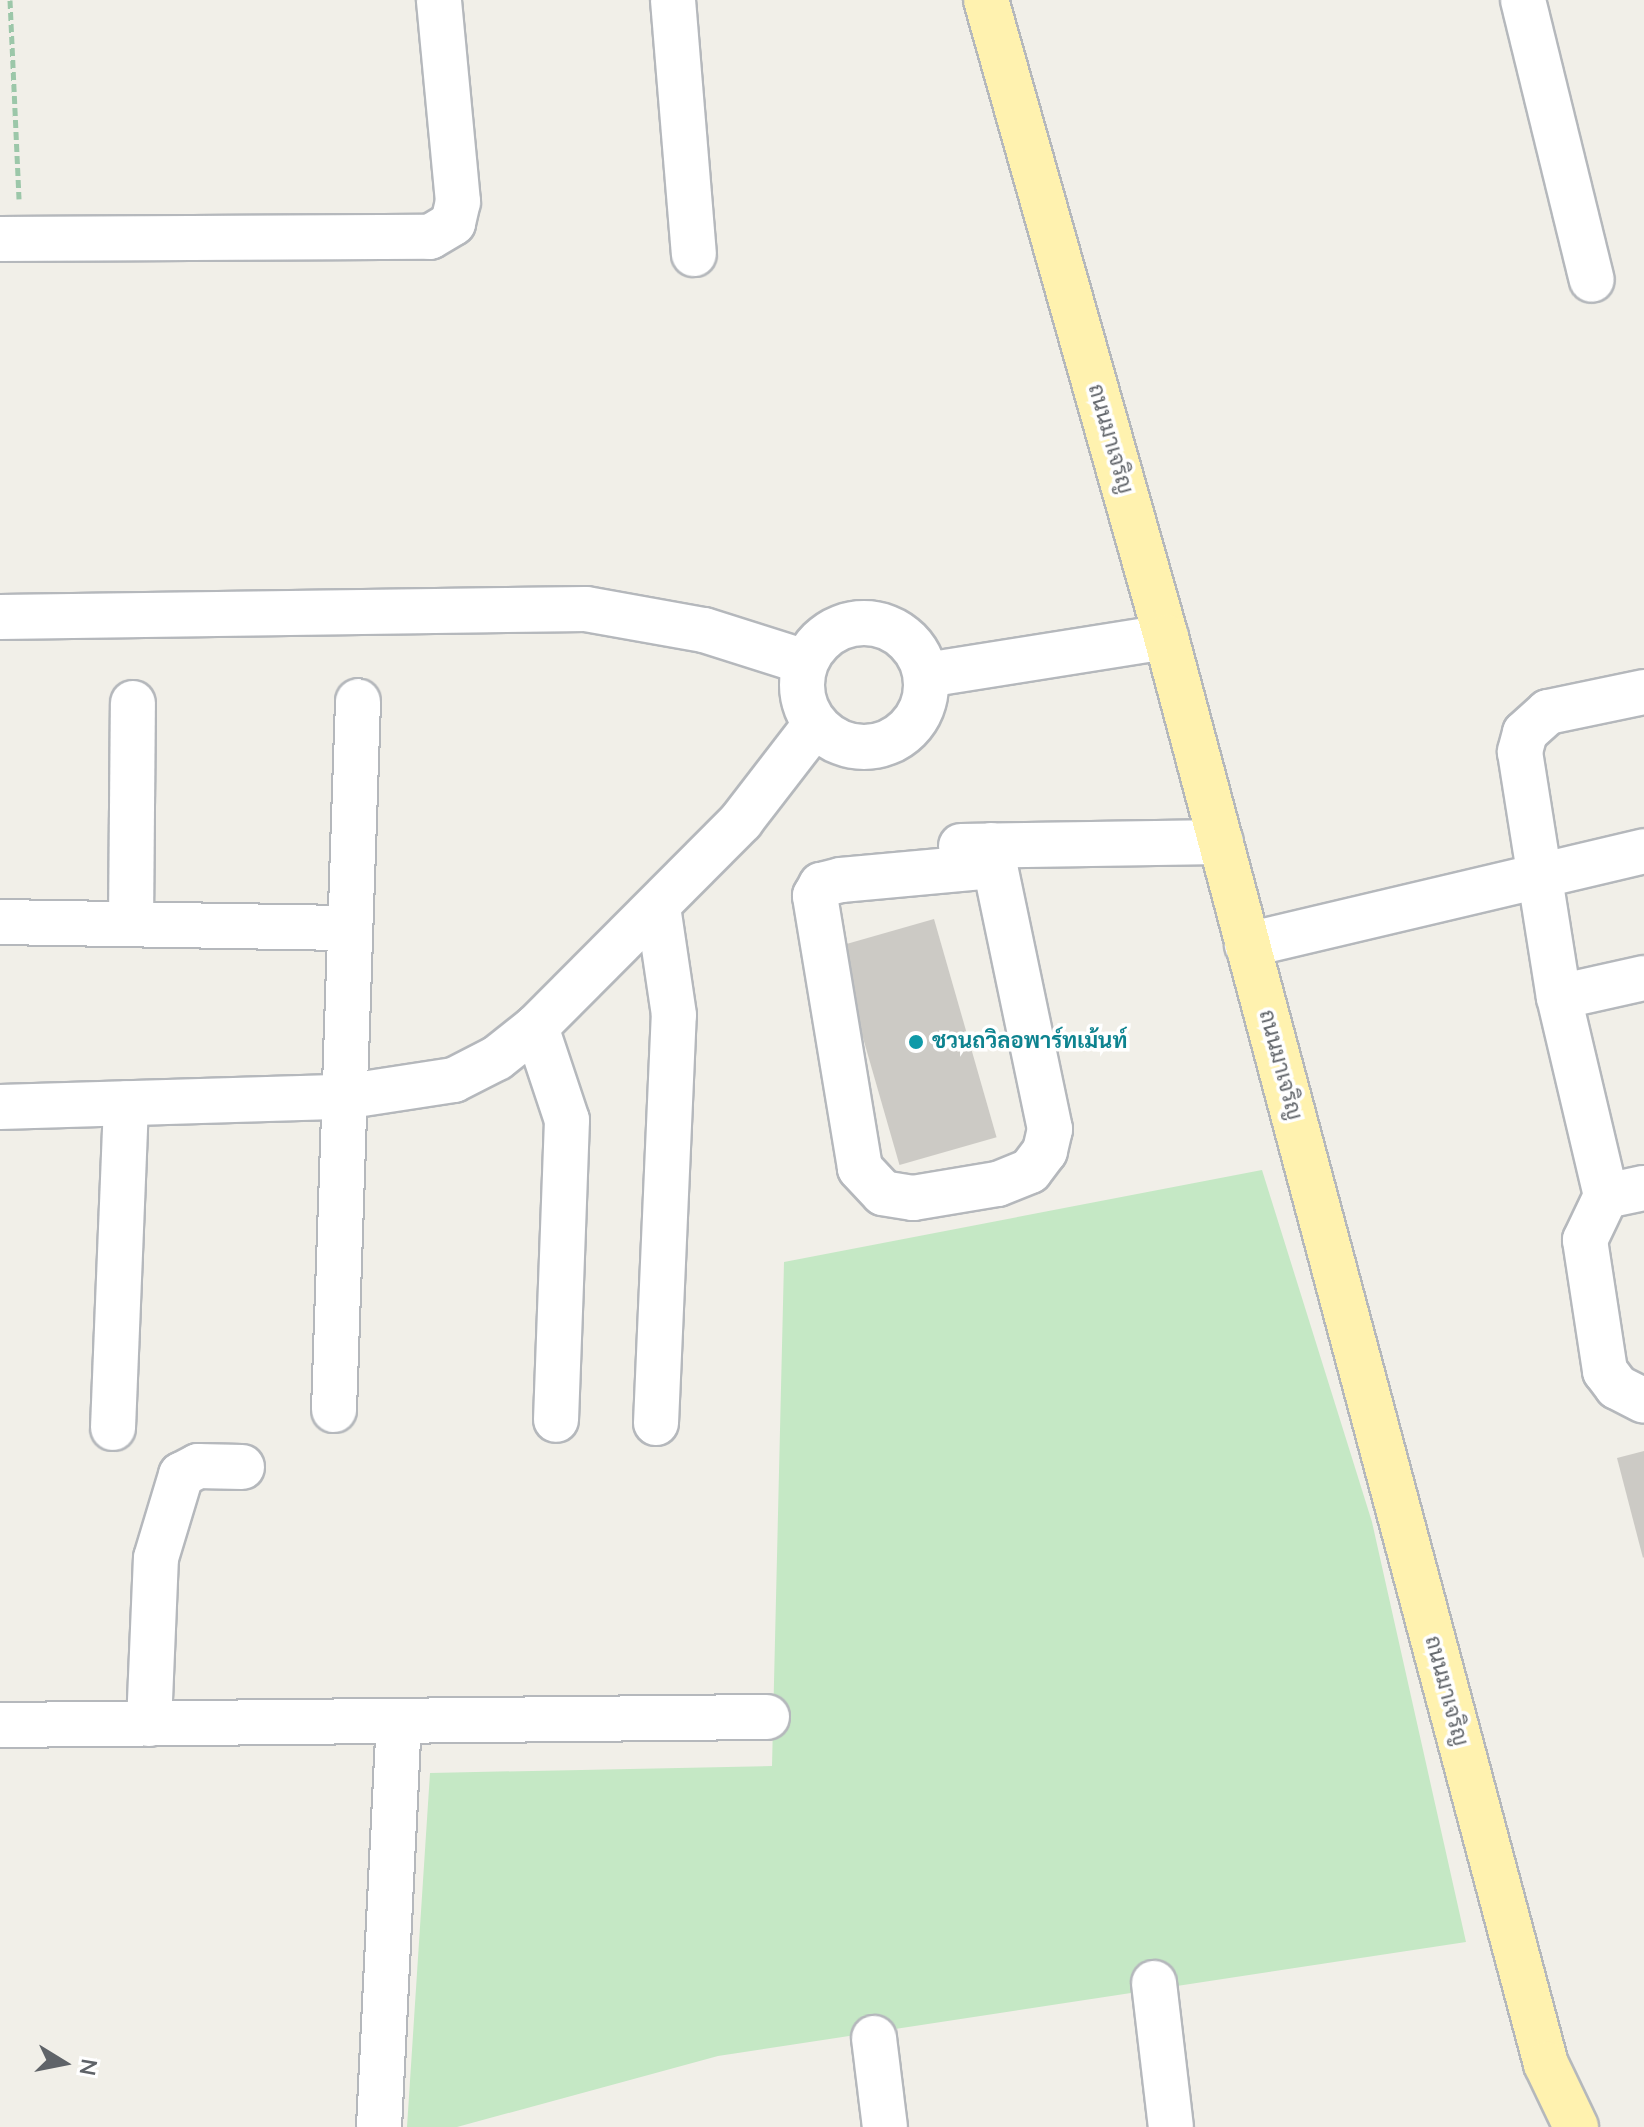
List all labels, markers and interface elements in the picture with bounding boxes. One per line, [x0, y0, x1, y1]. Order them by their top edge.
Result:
street label: ถนนมาเจริญ [1082, 381, 1138, 497]
street label: ถนนมาเจริญ [1253, 1007, 1307, 1123]
place label: ชวนถวิลอพาร์ทเม้นท์ [932, 1029, 1127, 1055]
marker: ชวนถวิลอพาร์ทเม้นท์ [907, 1033, 925, 1051]
street label: ถนนมาเจริญ [1419, 1633, 1473, 1749]
north arrow [24, 2023, 104, 2103]
text: N [71, 2056, 104, 2078]

